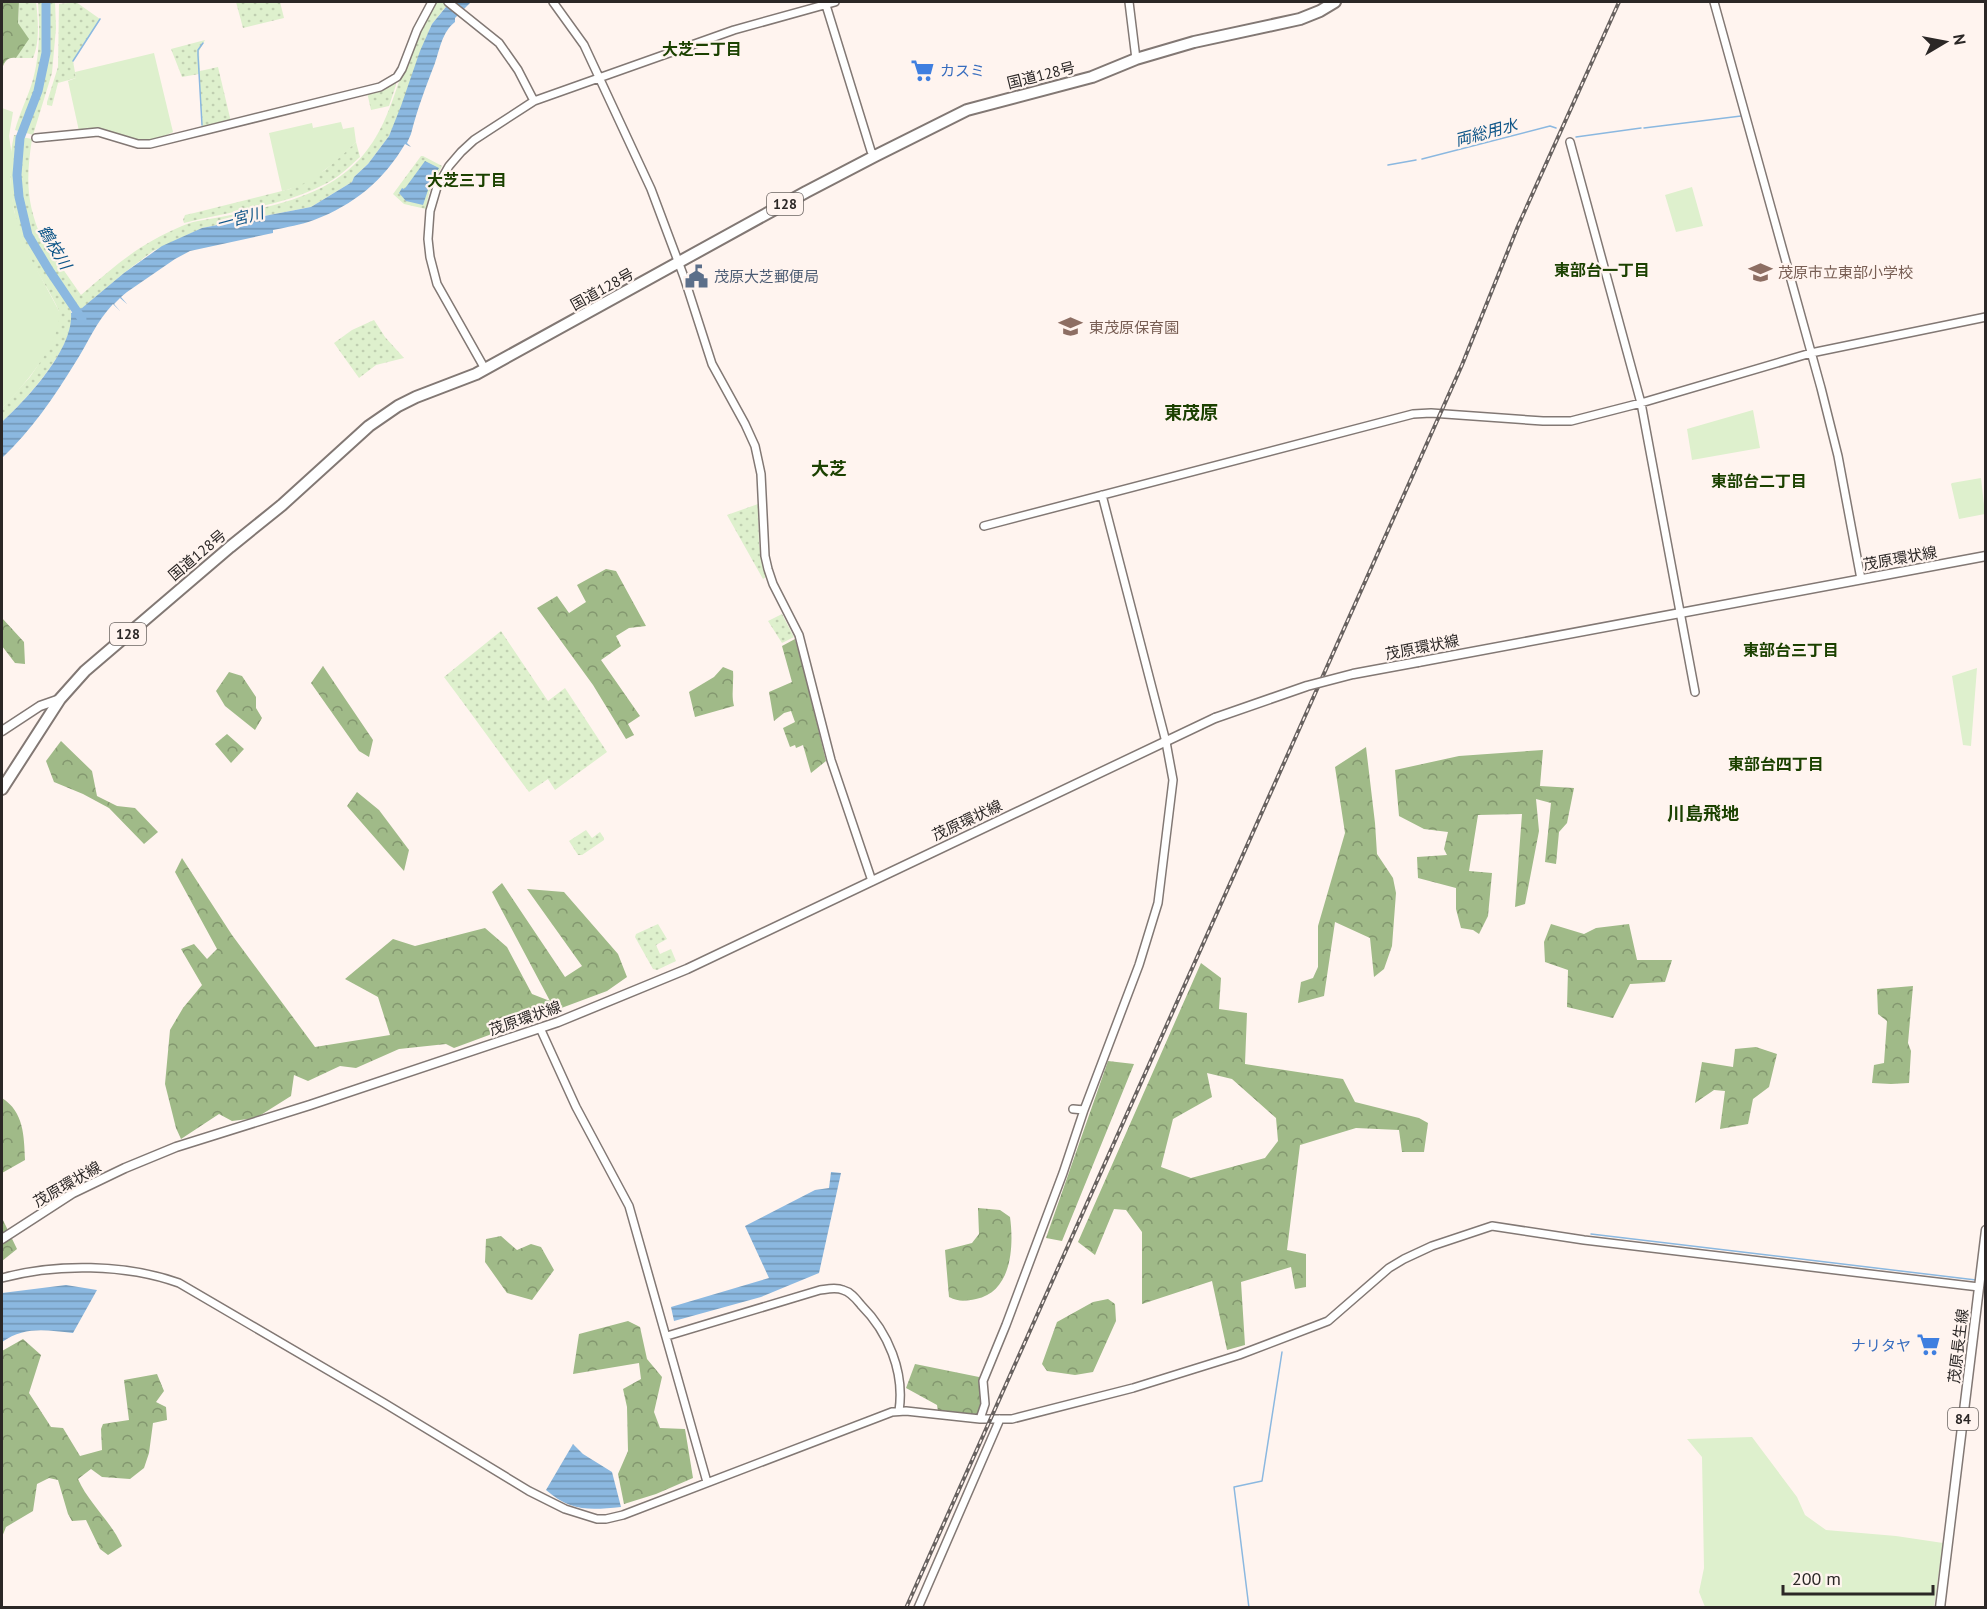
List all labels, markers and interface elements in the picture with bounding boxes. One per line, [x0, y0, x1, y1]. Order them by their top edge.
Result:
north arrow [1915, 12, 1975, 72]
text: N [1949, 32, 1971, 46]
district label: 大芝二丁目 [662, 39, 742, 59]
supermarket icon: カスミ [909, 57, 935, 83]
street label: 国道128号 [1005, 57, 1077, 93]
place label: カスミ [940, 61, 985, 80]
water label: 両総用水 [1452, 114, 1521, 150]
district label: 大芝三丁目 [427, 170, 507, 190]
road number: 128 [767, 193, 803, 215]
water label: 一宮川 [214, 202, 268, 234]
water label: 鶴枝川 [34, 221, 77, 274]
school or university icon: 茂原市立東部小学校 [1747, 259, 1773, 285]
district label: 東部台一丁目 [1554, 260, 1650, 280]
public building icon: 茂原大芝郵便局 [683, 263, 709, 289]
place label: 茂原市立東部小学校 [1778, 263, 1913, 282]
street label: 国道128号 [567, 264, 637, 314]
place label: 茂原大芝郵便局 [714, 267, 819, 286]
school or university icon: 東茂原保育園 [1058, 314, 1084, 340]
place label: 東茂原保育園 [1089, 318, 1179, 337]
district label: 東茂原 [1164, 401, 1218, 424]
district label: 大芝 [811, 457, 847, 480]
district label: 東部台二丁目 [1711, 471, 1807, 491]
street label: 国道128号 [164, 525, 230, 585]
street label: 茂原環状線 [1861, 542, 1939, 574]
road number: 128 [110, 623, 146, 645]
street label: 茂原環状線 [1383, 631, 1461, 663]
district label: 東部台三丁目 [1743, 640, 1839, 660]
district label: 東部台四丁目 [1728, 754, 1824, 774]
street label: 茂原環状線 [929, 796, 1005, 844]
district label: 川島飛地 [1667, 802, 1739, 825]
street label: 茂原環状線 [486, 997, 564, 1039]
street label: 茂原環状線 [30, 1157, 104, 1211]
street label: 茂原長生線 [1944, 1308, 1972, 1384]
supermarket icon: ナリタヤ [1916, 1332, 1942, 1358]
place label: ナリタヤ [1851, 1336, 1911, 1355]
road number: 84 [1948, 1408, 1978, 1430]
scale bar [1783, 1558, 1933, 1596]
text: 200 m [1792, 1567, 1841, 1590]

